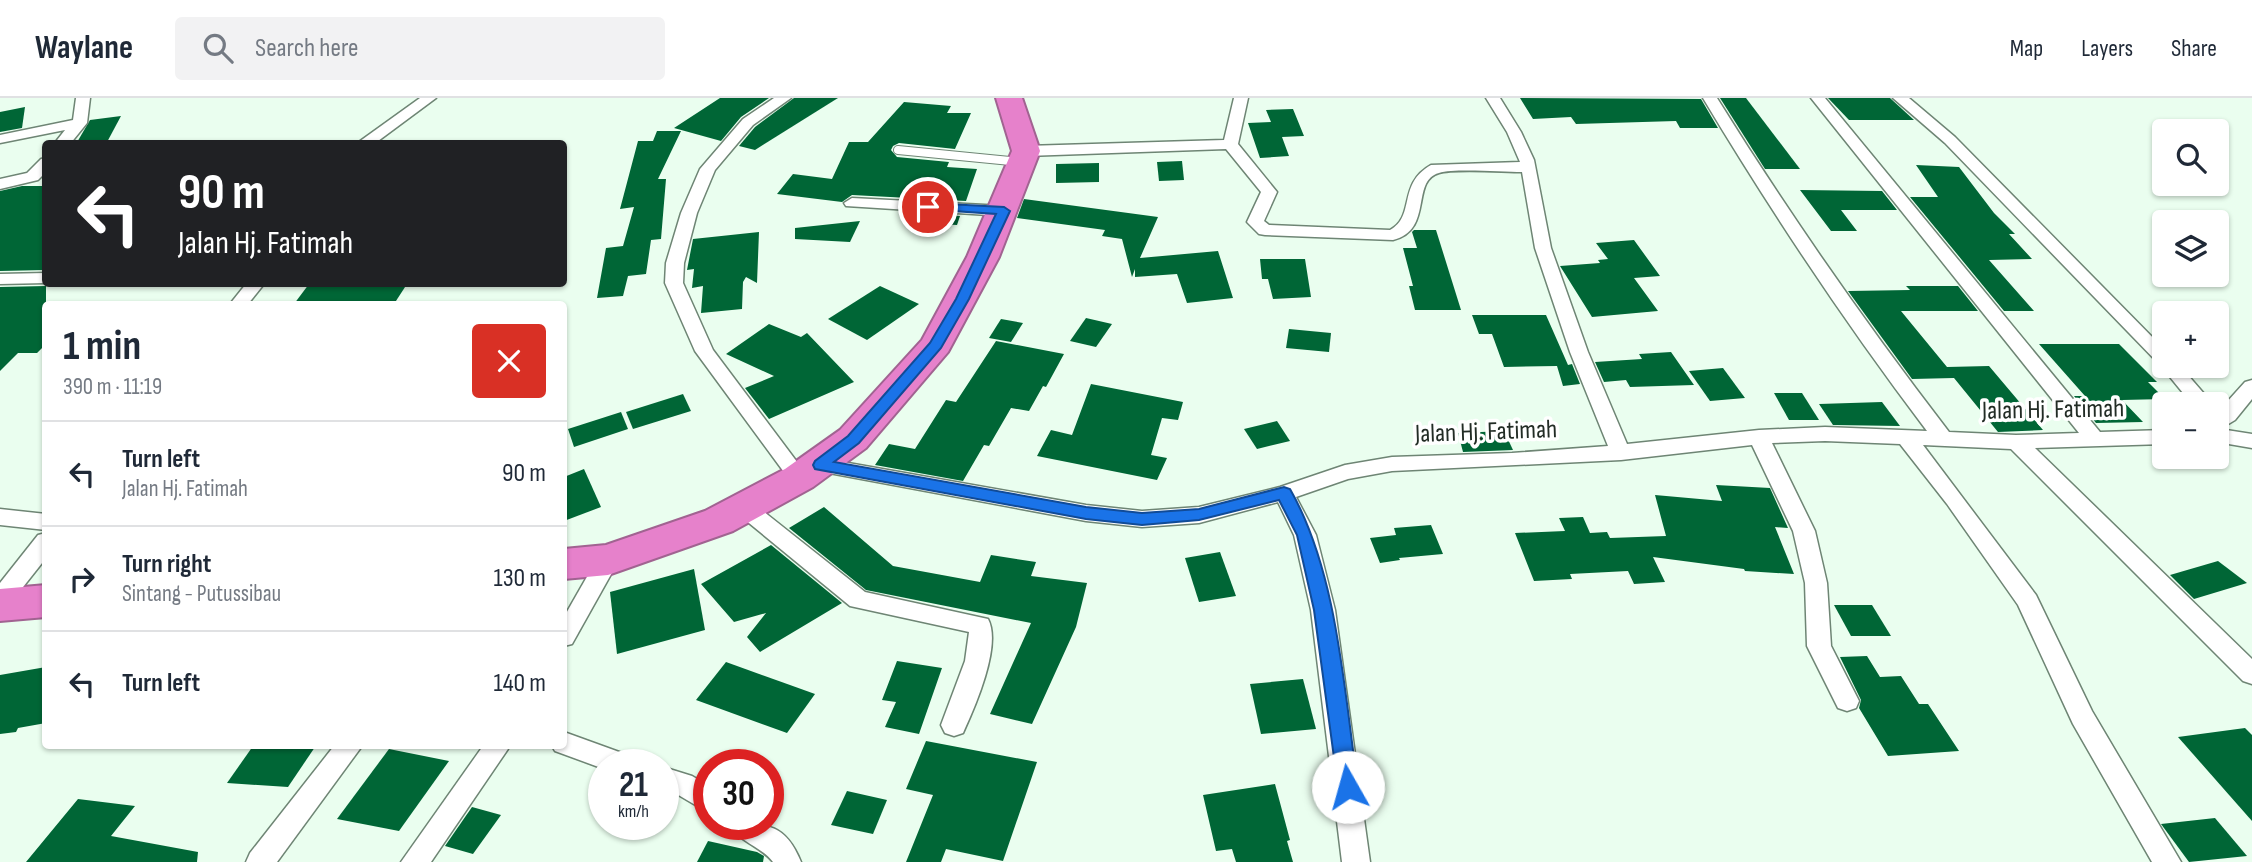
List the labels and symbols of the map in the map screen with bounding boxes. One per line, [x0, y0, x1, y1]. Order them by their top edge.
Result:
pin [898, 177, 958, 237]
street label: Jalan Hj. Fatimah [1981, 393, 2124, 427]
street label: Jalan Hj. Fatimah [1413, 414, 1558, 450]
speed limit sign: 30 [693, 749, 784, 840]
position arrow [1311, 750, 1385, 824]

